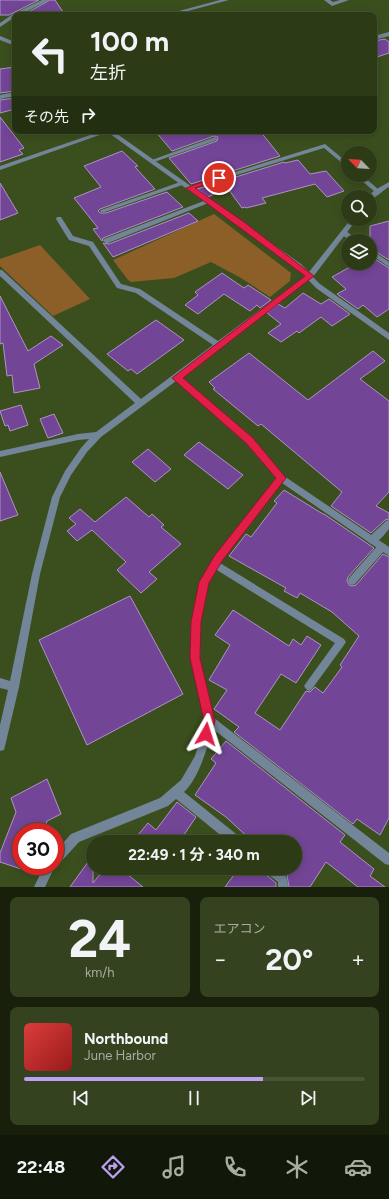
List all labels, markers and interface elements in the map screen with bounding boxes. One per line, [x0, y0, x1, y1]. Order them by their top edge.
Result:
text: 100 m [90, 24, 169, 58]
icon: left [24, 28, 76, 80]
text: 左折 [90, 62, 126, 84]
icon: right [77, 104, 99, 126]
text: その先 [24, 108, 69, 126]
north arrow [341, 146, 377, 182]
map controls [341, 146, 377, 270]
pin [202, 161, 236, 195]
icon: arrive [208, 167, 230, 189]
button: search [341, 190, 377, 226]
button: layers [341, 234, 377, 270]
position arrow [185, 713, 227, 755]
speed limit sign: 30 [12, 823, 64, 875]
text: 22:49 · 1 分 · 340 m [128, 846, 260, 864]
text: 24 [68, 908, 131, 970]
text: エアコン [214, 921, 266, 936]
text: 20° [265, 941, 313, 978]
text: − [214, 946, 227, 973]
text: + [351, 946, 365, 973]
text: km/h [85, 965, 115, 980]
text: Northbound [84, 1030, 168, 1048]
text: June Harbor [84, 1048, 156, 1063]
icon: previous [70, 1087, 92, 1109]
icon: pause [183, 1087, 205, 1109]
icon: next [297, 1087, 319, 1109]
icon: directions [99, 1153, 127, 1181]
icon: music [160, 1153, 188, 1181]
icon: phone [221, 1153, 249, 1181]
icon: climate [283, 1153, 311, 1181]
icon: car [344, 1153, 372, 1181]
text: 22:48 [17, 1156, 65, 1178]

